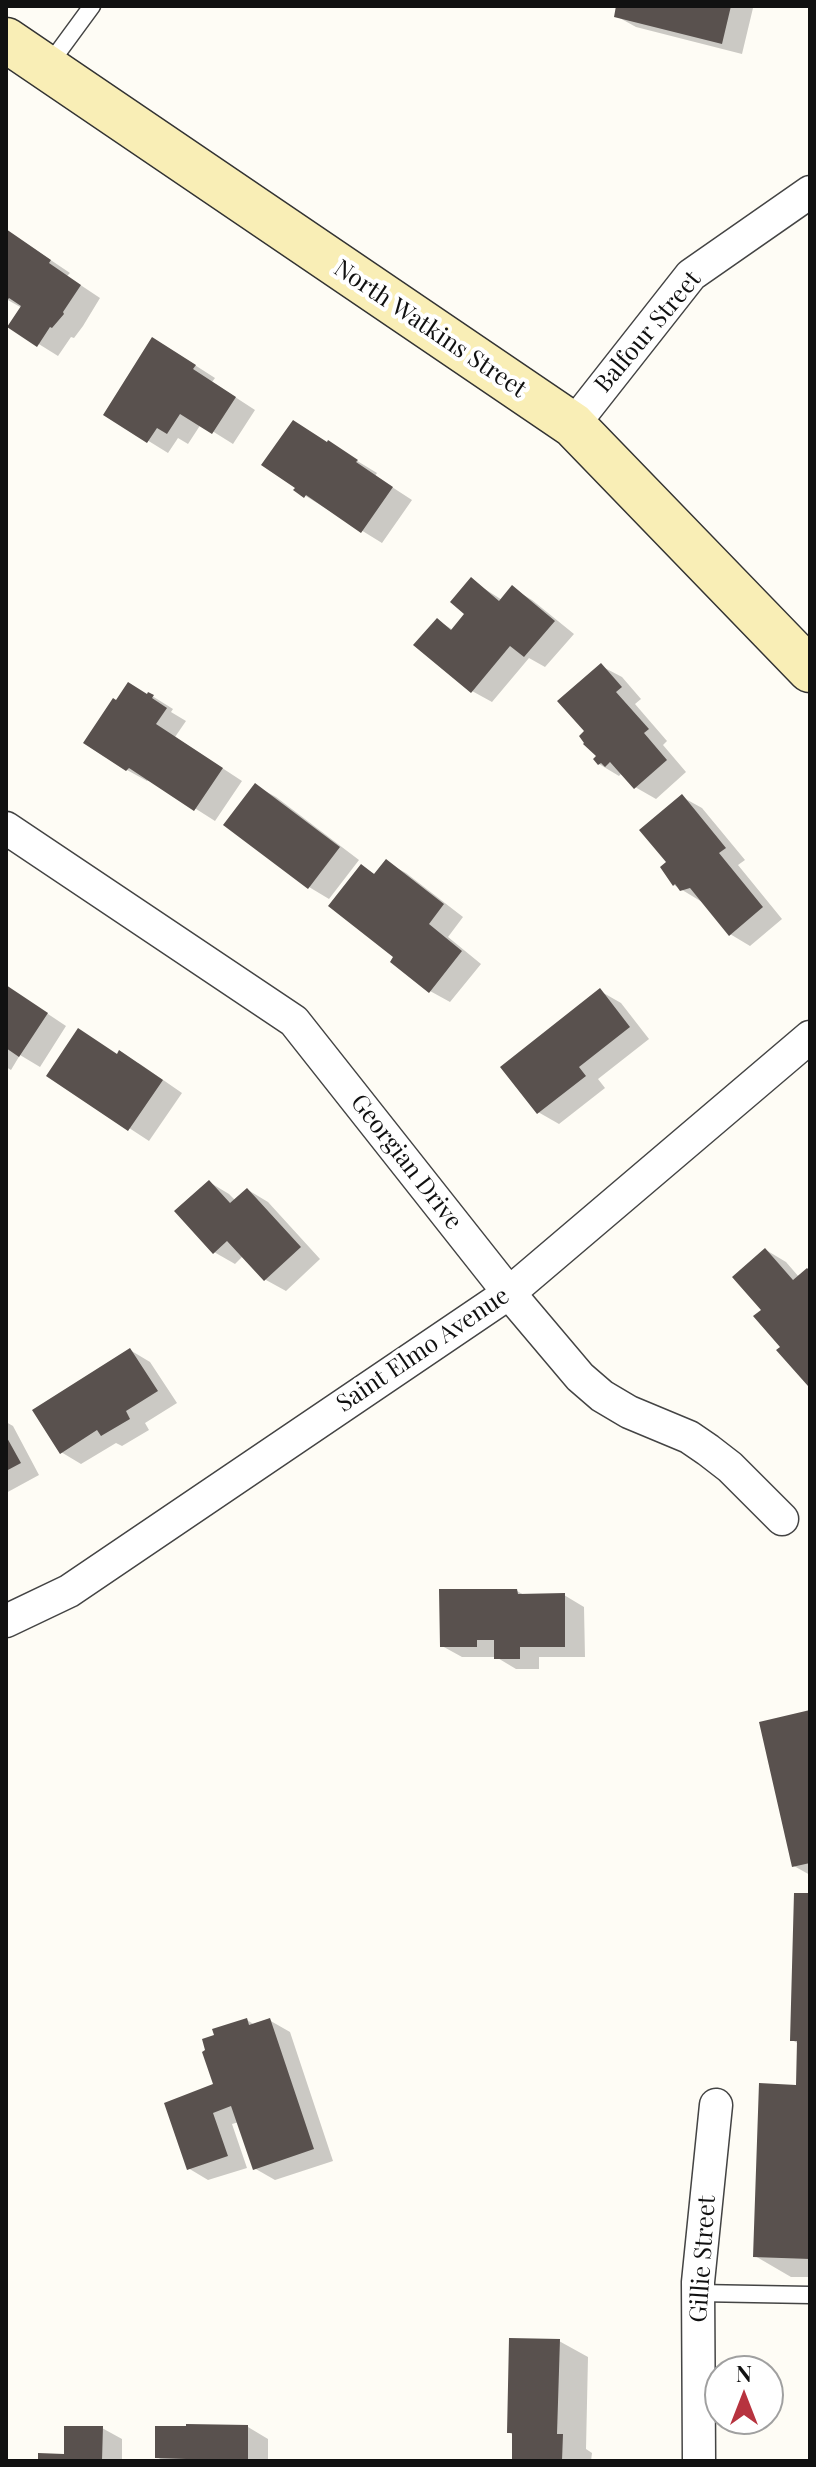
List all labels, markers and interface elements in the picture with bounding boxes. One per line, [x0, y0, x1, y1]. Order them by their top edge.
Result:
street label: North Watkins Street [328, 254, 532, 404]
street label: Balfour Street [589, 265, 707, 399]
street label: Georgian Drive [344, 1089, 468, 1235]
street label: Saint Elmo Avenue [331, 1282, 515, 1418]
street label: Gillie Street [684, 2195, 722, 2323]
north arrow [704, 2355, 784, 2435]
text: N [736, 2358, 752, 2388]

